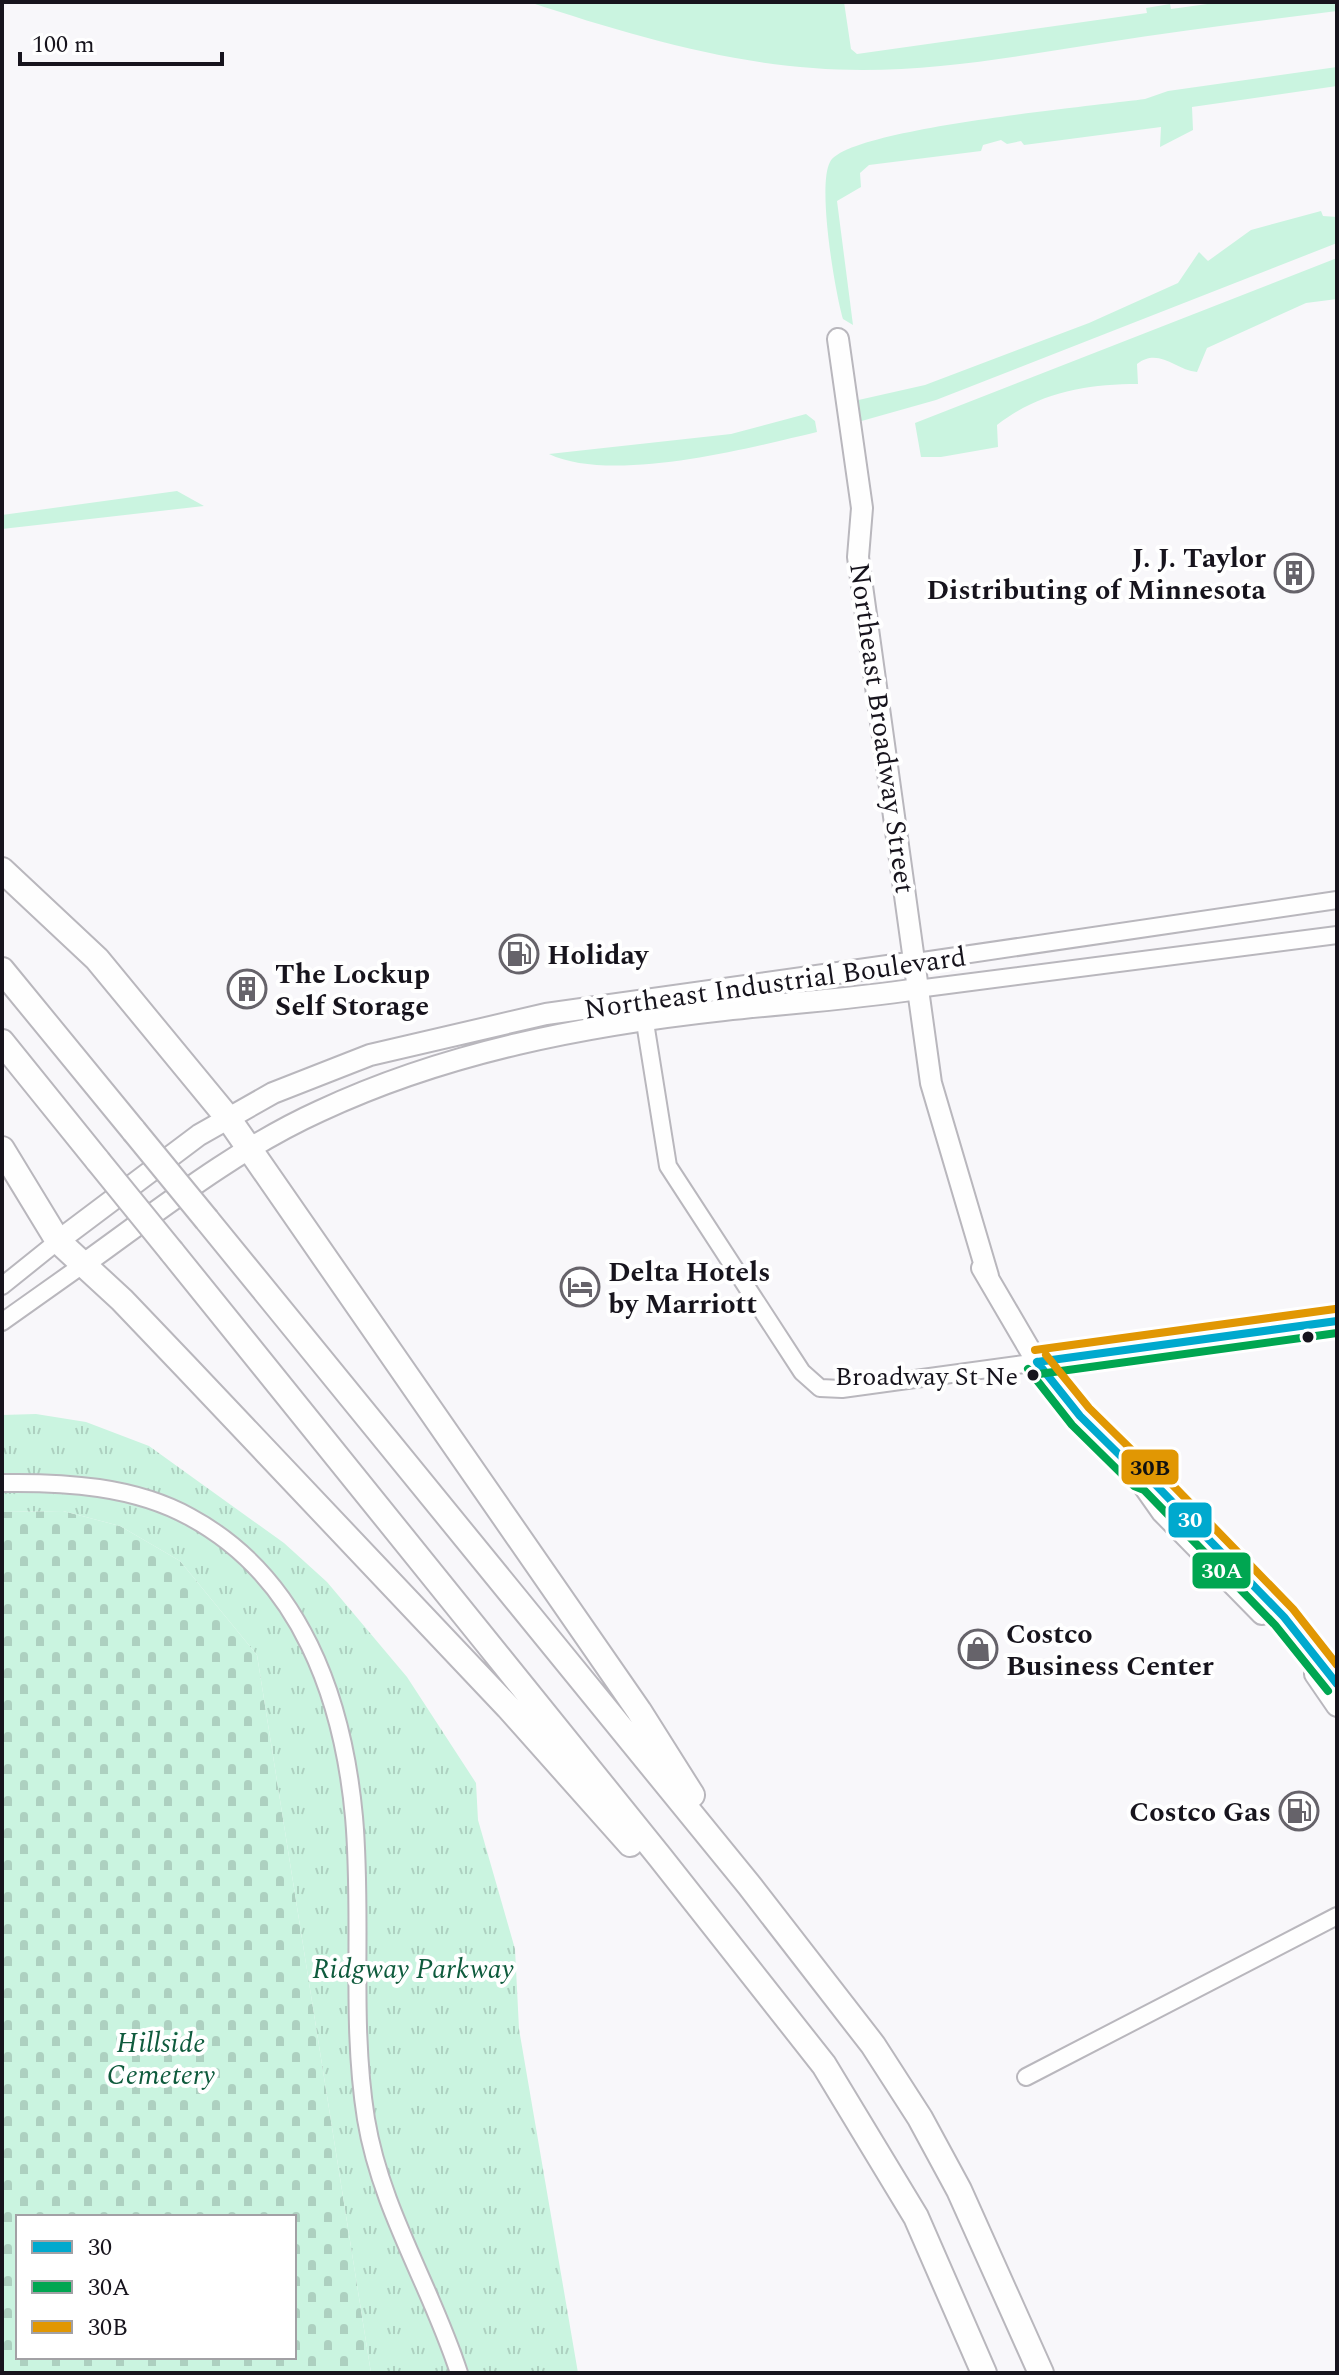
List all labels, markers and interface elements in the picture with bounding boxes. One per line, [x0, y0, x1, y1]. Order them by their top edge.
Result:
scale bar [20, 16, 222, 66]
text: 100 m [32, 27, 95, 63]
place label: J. J. Taylor Distributing of Minnesota [927, 537, 1267, 612]
building icon: J. J. Taylor Distributing of Minnesota [1273, 552, 1315, 594]
street label: Northeast Broadway Street [837, 560, 926, 896]
fuel station icon: Holiday [498, 933, 540, 975]
place label: Holiday [547, 934, 650, 977]
street label: Northeast Industrial Boulevard [581, 935, 969, 1032]
place label: The Lockup Self Storage [275, 953, 430, 1028]
building icon: The Lockup Self Storage [226, 968, 268, 1010]
place label: Delta Hotels by Marriott [608, 1251, 771, 1326]
hotel icon: Delta Hotels by Marriott [559, 1266, 601, 1308]
unlabelled marker [1300, 1329, 1316, 1345]
place label: Broadway St Ne [835, 1357, 1018, 1397]
marker: Broadway St Ne [1025, 1367, 1041, 1383]
line badge: 30B [1120, 1448, 1180, 1486]
text: 30B [1130, 1452, 1170, 1485]
line badge: 30 [1167, 1501, 1213, 1539]
text: 30 [1178, 1504, 1202, 1537]
line badge: 30A [1191, 1551, 1252, 1590]
text: 30A [1201, 1555, 1243, 1588]
place label: Costco Business Center [1006, 1613, 1214, 1688]
shop icon: Costco Business Center [957, 1628, 999, 1670]
fuel station icon: Costco Gas [1278, 1790, 1320, 1832]
place label: Costco Gas [1129, 1791, 1271, 1834]
park label: Ridgway Parkway [312, 1948, 514, 1991]
park label: Hillside Cemetery [107, 2022, 216, 2097]
legend [16, 2215, 296, 2359]
text: 30 [88, 2230, 112, 2266]
text: 30A [88, 2270, 130, 2306]
text: 30B [88, 2310, 128, 2346]

